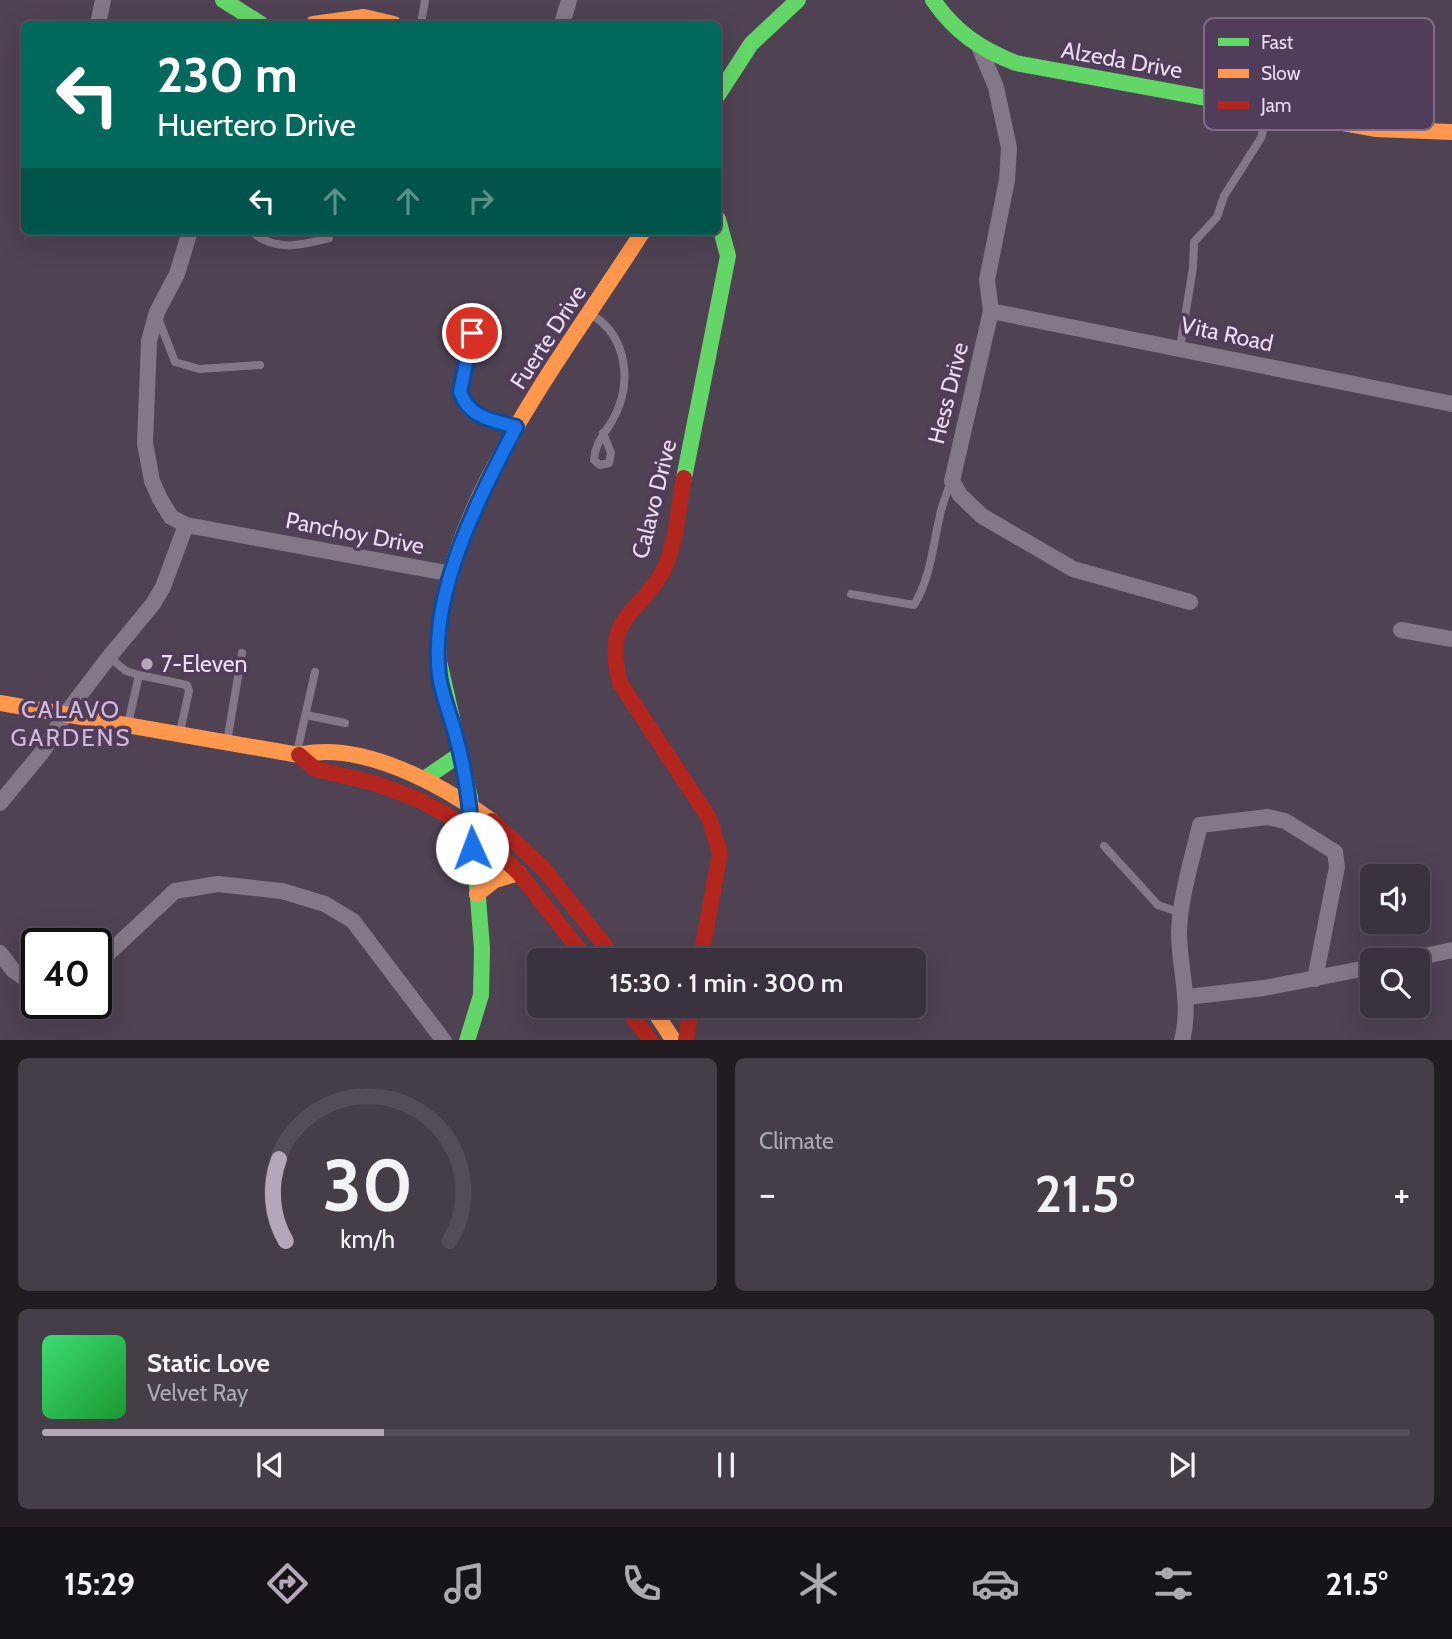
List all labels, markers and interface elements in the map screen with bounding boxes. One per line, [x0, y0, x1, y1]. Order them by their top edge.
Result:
legend [1204, 18, 1434, 130]
text: Fast [1261, 31, 1294, 54]
street label: Alzeda Drive [1059, 36, 1185, 84]
text: 230 m [157, 45, 298, 104]
icon: left [42, 49, 133, 140]
text: Slow [1261, 62, 1301, 85]
text: Jam [1260, 94, 1291, 117]
text: Huertero Drive [157, 105, 356, 144]
icon: left [243, 182, 281, 220]
icon: ahead [316, 182, 354, 220]
icon: ahead [389, 182, 427, 220]
icon: right [462, 182, 500, 220]
street label: Fuerte Drive [504, 280, 592, 394]
pin [442, 303, 502, 363]
street label: Vita Road [1178, 311, 1276, 357]
icon: arrive [453, 314, 491, 352]
street label: Hess Drive [922, 339, 974, 447]
street label: Calavo Drive [626, 436, 682, 561]
street label: Panchoy Drive [283, 506, 427, 560]
place label: 7-Eleven [161, 650, 247, 678]
marker: 7-Eleven [139, 656, 155, 672]
district label: CALAVO GARDENS [10, 695, 132, 752]
position arrow [435, 811, 509, 885]
map controls [1360, 864, 1430, 1018]
button: sound [1360, 864, 1430, 934]
speed limit sign: 40 [21, 928, 112, 1019]
button: search [1360, 948, 1430, 1018]
text: 15:30 · 1 min · 300 m [610, 967, 843, 999]
text: Climate [759, 1127, 834, 1155]
text: 30 [322, 1141, 413, 1229]
text: 21.5° [1034, 1162, 1135, 1225]
text: − [759, 1170, 776, 1217]
text: + [1393, 1170, 1410, 1217]
text: km/h [340, 1223, 395, 1253]
text: Static Love [147, 1347, 270, 1379]
text: Velvet Ray [147, 1379, 248, 1407]
icon: previous [251, 1446, 289, 1484]
icon: pause [707, 1446, 745, 1484]
icon: next [1163, 1446, 1201, 1484]
icon: directions [263, 1559, 312, 1608]
icon: music [440, 1559, 489, 1608]
icon: phone [617, 1559, 666, 1608]
icon: climate [794, 1559, 843, 1608]
icon: car [971, 1559, 1020, 1608]
icon: filters [1149, 1559, 1198, 1608]
text: 15:29 [64, 1564, 135, 1603]
text: 21.5° [1326, 1564, 1388, 1603]

